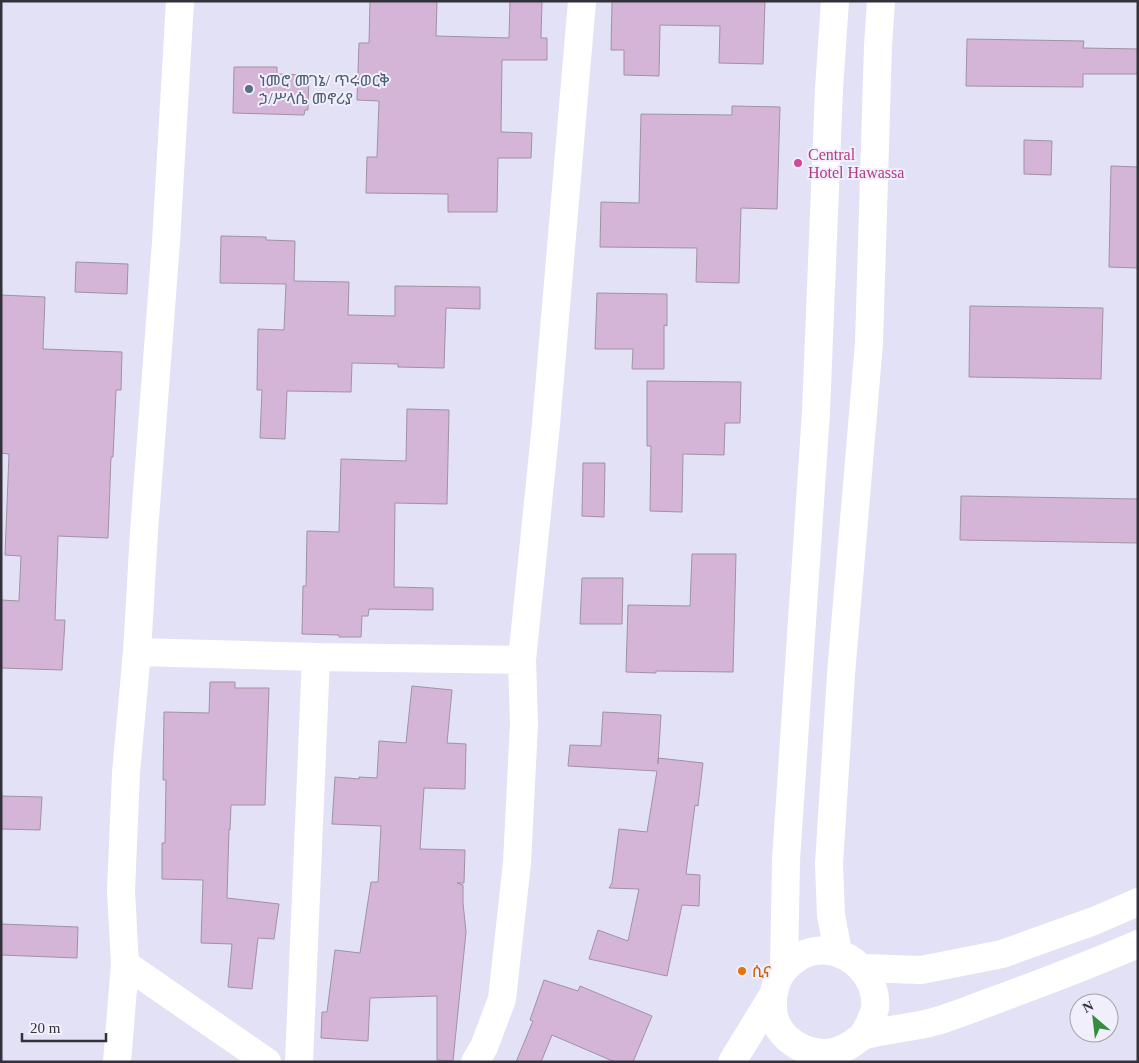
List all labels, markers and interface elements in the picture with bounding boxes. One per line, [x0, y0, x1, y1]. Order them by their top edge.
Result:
place label: ነመሮ መገኔ/ ጥሩወርቅ ኃ/ሥላሴ መኖሪያ [259, 72, 390, 107]
marker: ነመሮ መገኔ/ ጥሩወርቅ ኃ/ሥላሴ መኖሪያ [243, 83, 255, 95]
place label: Central Hotel Hawassa [808, 146, 904, 181]
marker: Central Hotel Hawassa [792, 157, 804, 169]
place label: ሲና [752, 963, 771, 980]
marker: ሲና [736, 965, 748, 977]
north arrow [1069, 993, 1119, 1043]
text: N [1080, 998, 1096, 1016]
scale bar [22, 1010, 106, 1042]
text: 20 m [30, 1020, 61, 1036]

